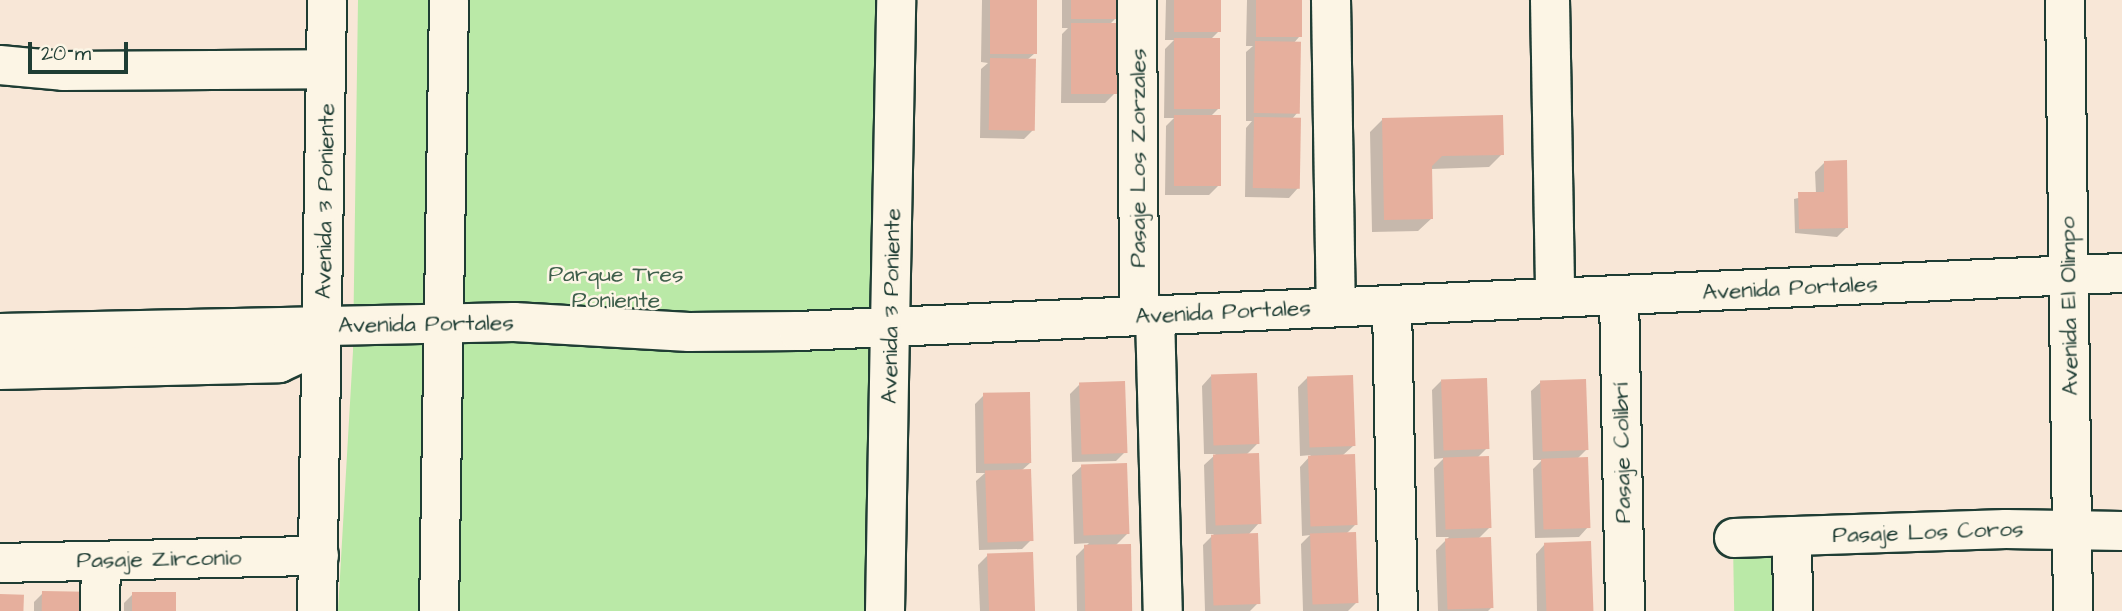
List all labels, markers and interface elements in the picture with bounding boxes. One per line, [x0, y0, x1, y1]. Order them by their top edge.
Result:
scale bar [32, 28, 131, 72]
text: 20 m [41, 39, 91, 68]
street label: Pasaje Los Zorzales [1124, 48, 1152, 268]
street label: Avenida 3 Poniente [309, 103, 341, 299]
street label: Avenida 3 Poniente [875, 208, 907, 404]
street label: Avenida El Olimpo [2054, 216, 2084, 396]
park label: Parque Tres Poniente [548, 260, 684, 314]
street label: Avenida Portales [1702, 270, 1878, 306]
street label: Avenida Portales [1135, 294, 1311, 330]
street label: Avenida Portales [338, 309, 514, 339]
street label: Pasaje Colibrí [1607, 382, 1637, 524]
street label: Pasaje Los Coros [1832, 515, 2024, 549]
street label: Pasaje Zirconio [76, 544, 242, 574]

